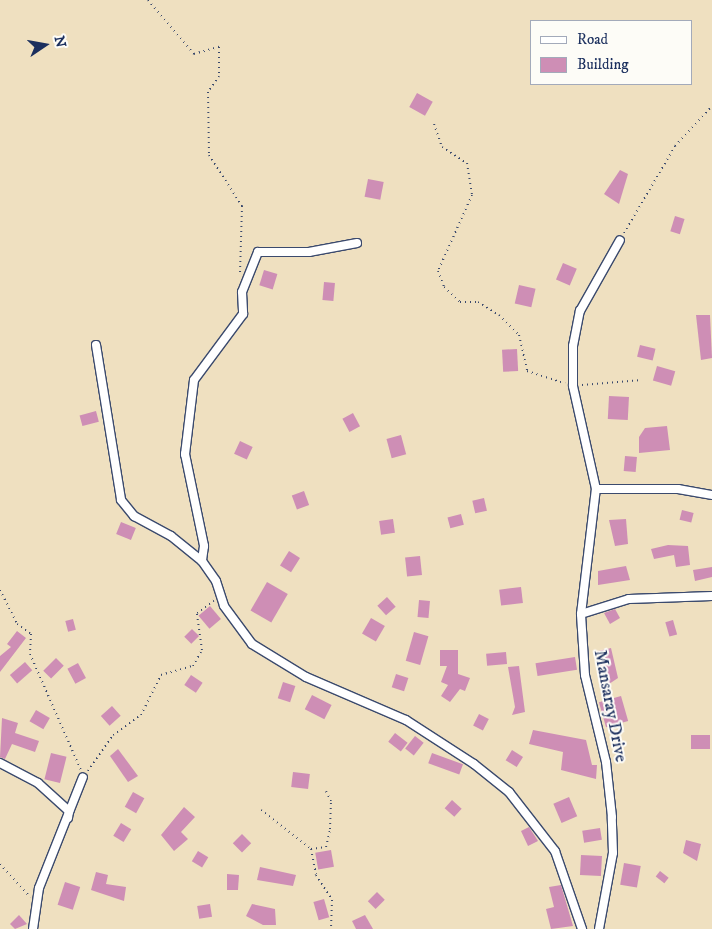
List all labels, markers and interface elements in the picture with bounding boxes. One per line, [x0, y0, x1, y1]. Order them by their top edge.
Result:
north arrow [20, 20, 70, 70]
legend [530, 20, 692, 85]
text: Road [577, 30, 608, 49]
text: N [50, 34, 70, 49]
text: Building [577, 55, 629, 74]
street label: Mansaray Drive [589, 648, 631, 764]

